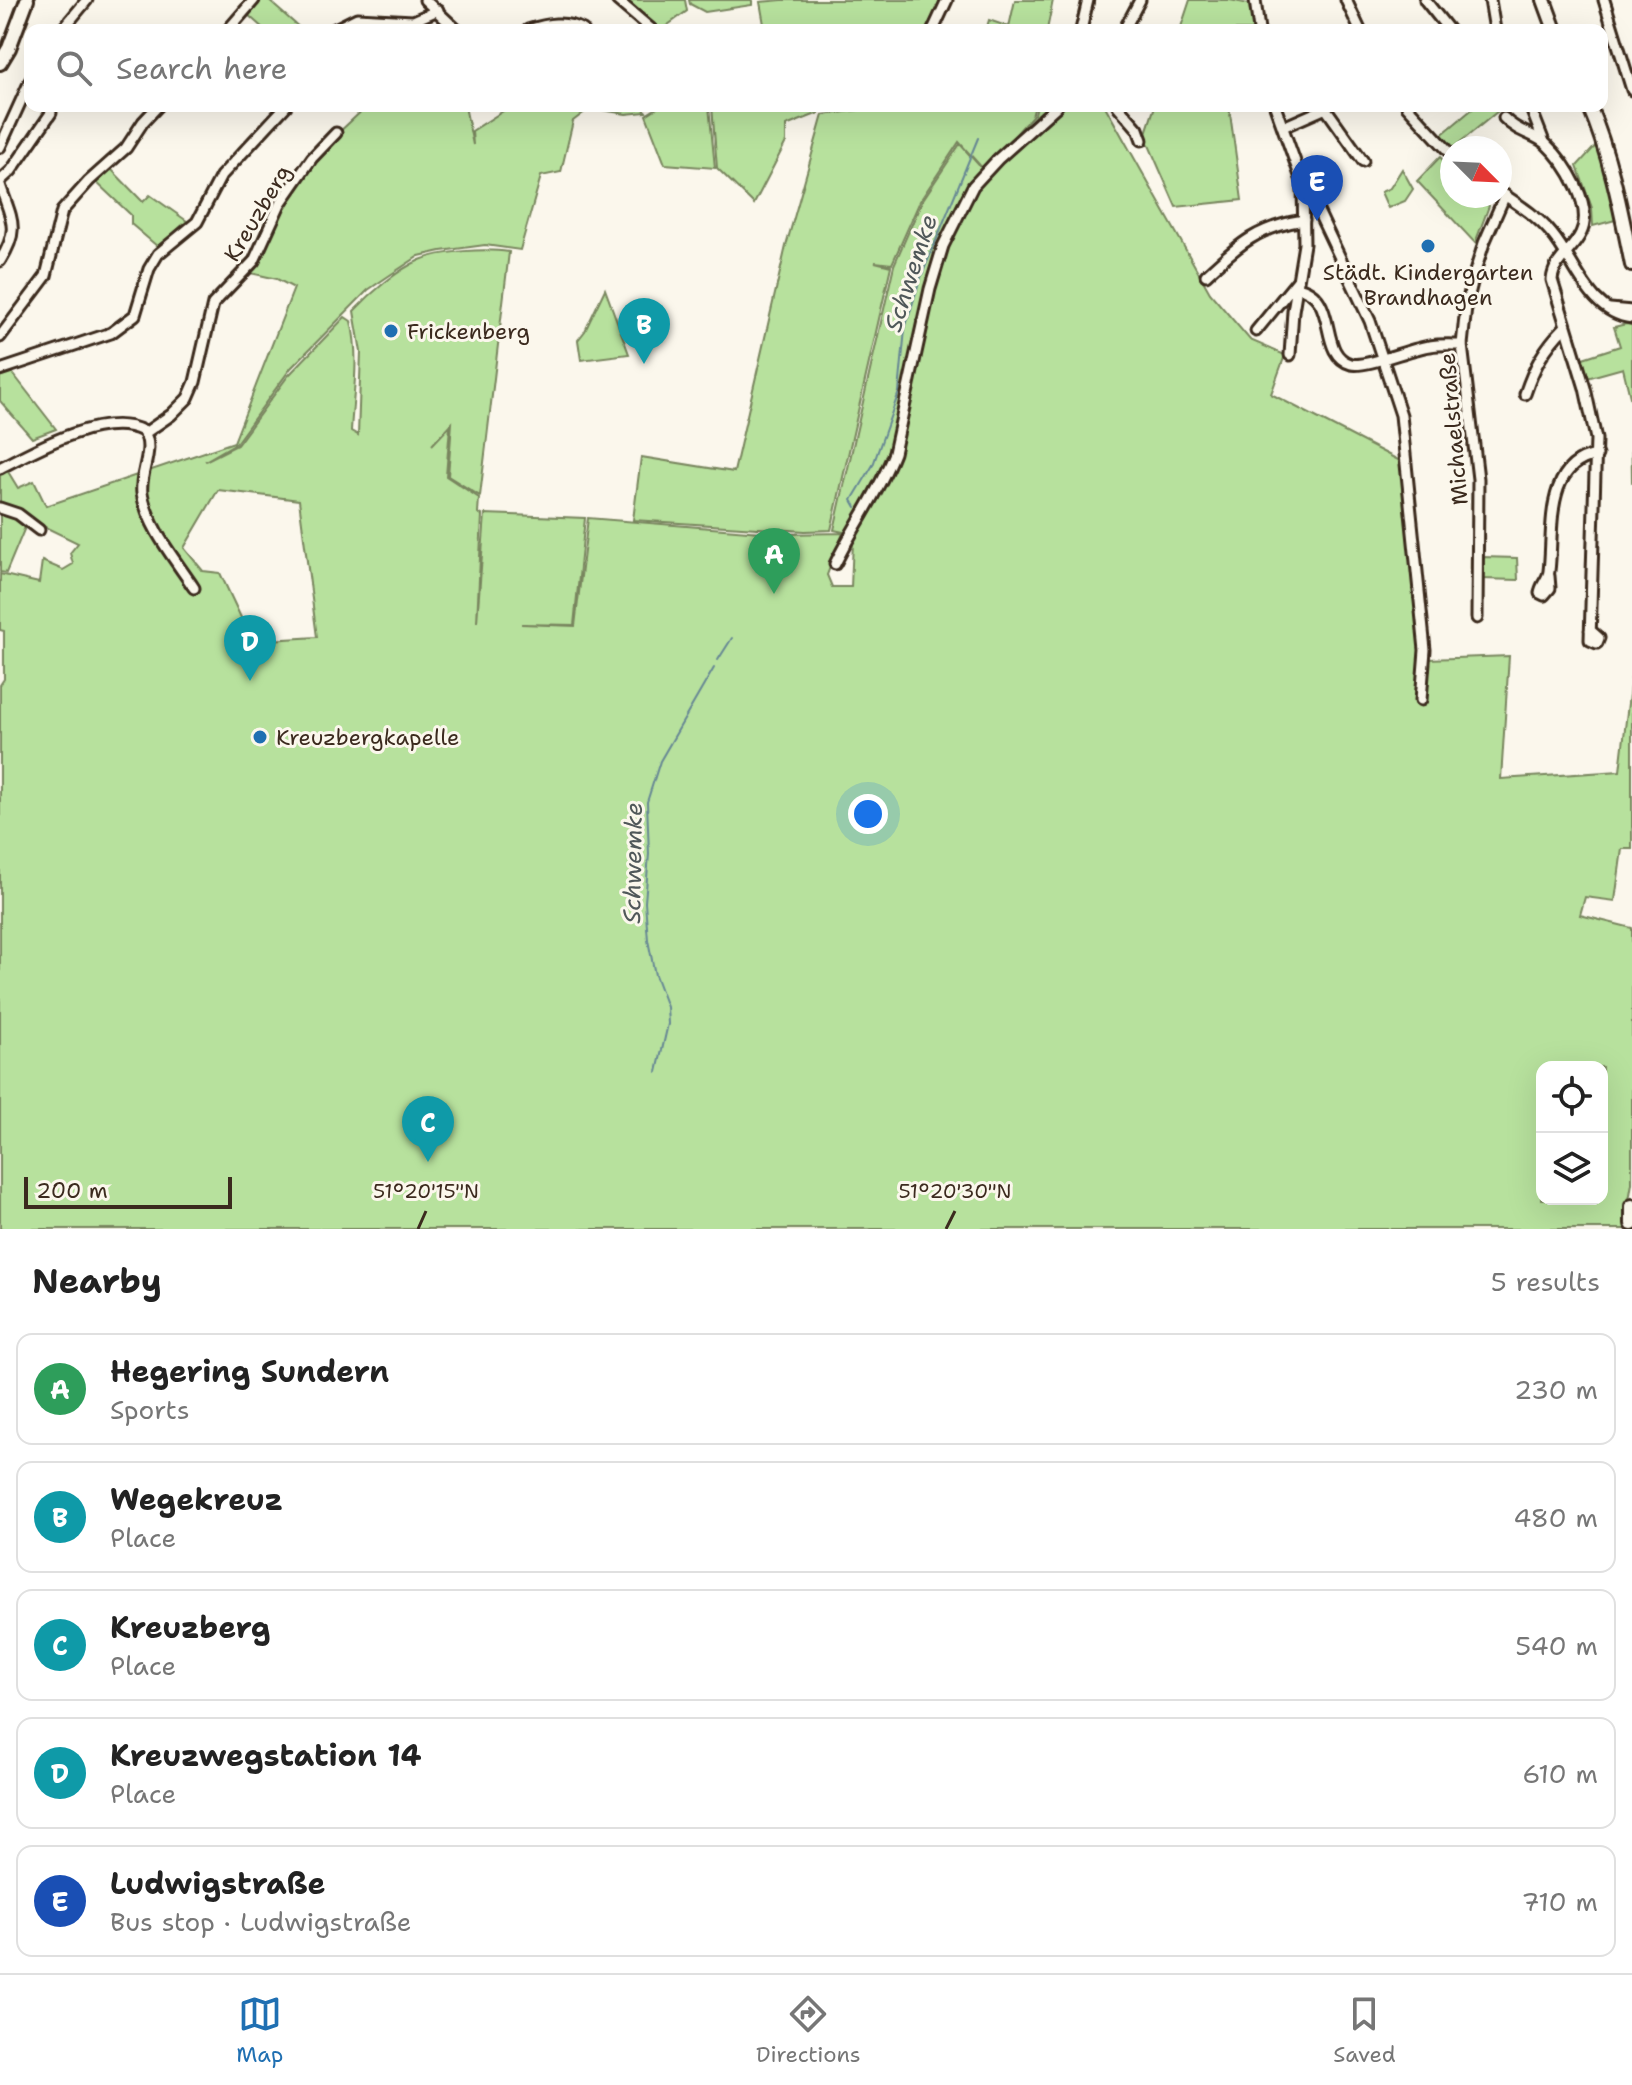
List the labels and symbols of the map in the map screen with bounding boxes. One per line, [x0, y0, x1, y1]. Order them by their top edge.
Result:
north arrow [1440, 136, 1512, 208]
pin: E [1291, 155, 1343, 221]
street label: Kreuzberg [217, 160, 298, 267]
water label: Schwemke [877, 210, 945, 336]
marker: Städt. Kindergarten Brandhagen [1419, 237, 1437, 255]
place label: Städt. Kindergarten Brandhagen [1323, 258, 1533, 312]
pin: B [618, 298, 670, 364]
place label: Frickenberg [407, 317, 530, 346]
marker: Frickenberg [382, 322, 400, 340]
street label: Michaelstraße [1432, 351, 1475, 506]
pin: A [748, 528, 800, 594]
pin: D [224, 615, 276, 681]
place label: Kreuzbergkapelle [276, 723, 459, 752]
marker: Kreuzbergkapelle [251, 728, 269, 746]
your location [848, 794, 888, 834]
water label: Schwemke [616, 802, 650, 924]
pin: C [402, 1096, 454, 1162]
scale bar [24, 1173, 232, 1209]
text: 51°20'15"N [373, 1178, 479, 1204]
text: 51°20'30"N [898, 1178, 1012, 1204]

